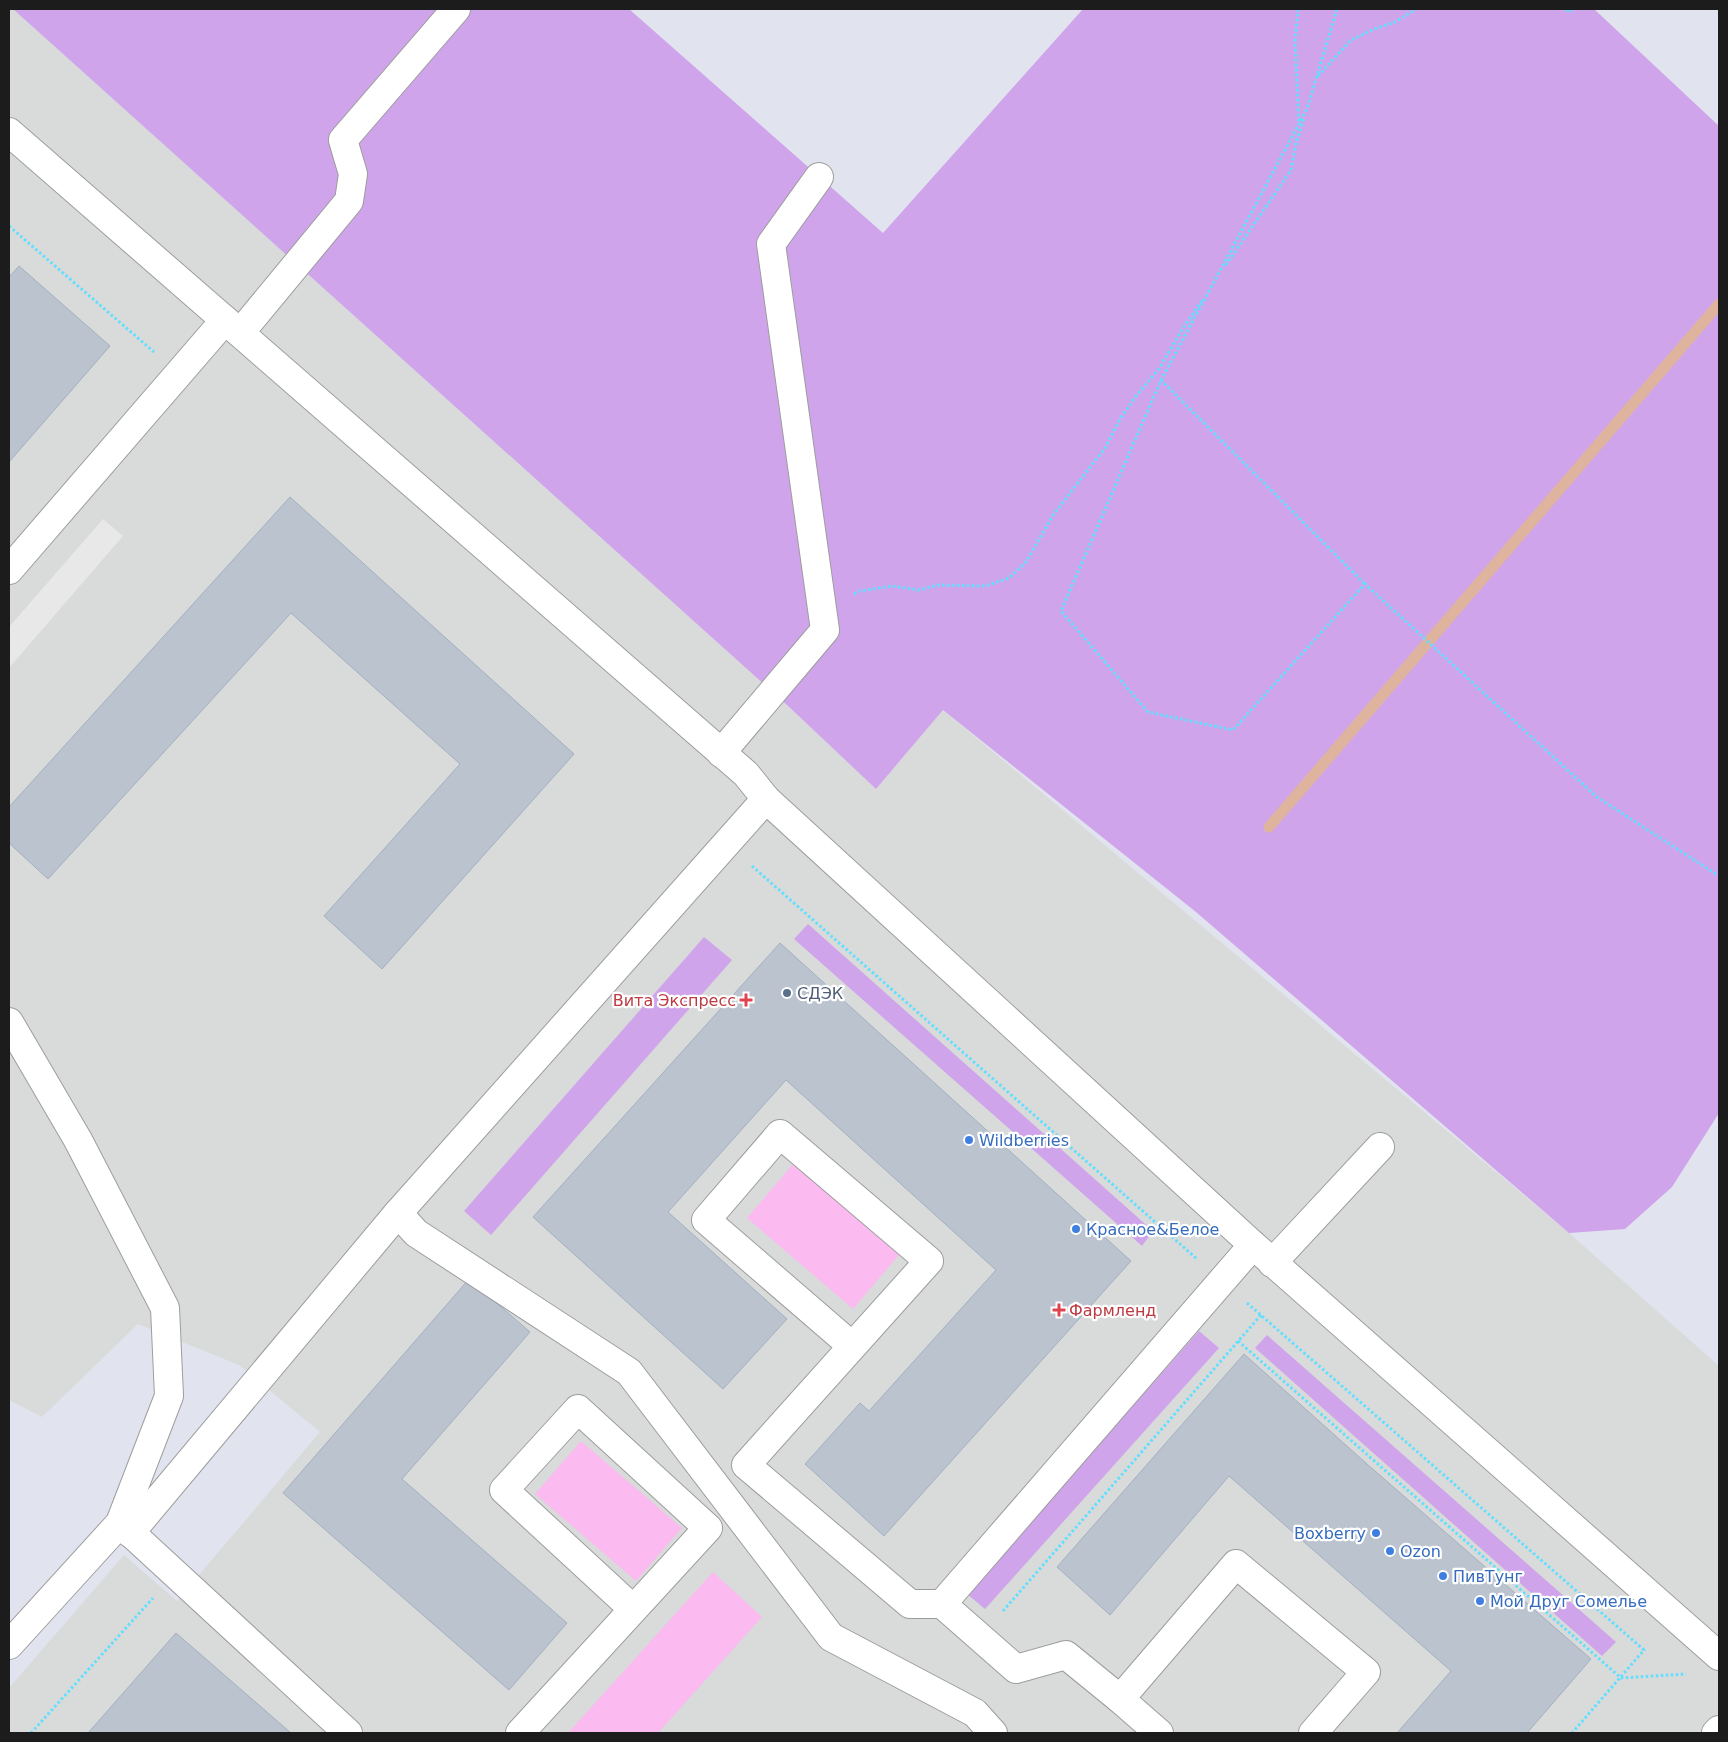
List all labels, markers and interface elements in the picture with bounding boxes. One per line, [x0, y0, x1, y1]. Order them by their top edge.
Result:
place label: СДЭК [797, 984, 844, 1003]
marker: СДЭК [781, 987, 793, 999]
place label: Вита Экспресс [613, 991, 736, 1010]
marker: Вита Экспресс [740, 994, 752, 1006]
place label: Wildberries [979, 1131, 1069, 1150]
marker: Wildberries [963, 1134, 975, 1146]
place label: Красное&Белое [1086, 1220, 1219, 1239]
marker: Красное&Белое [1070, 1223, 1082, 1235]
place label: Фармленд [1069, 1301, 1156, 1320]
marker: Фармленд [1053, 1304, 1065, 1316]
place label: Boxberry [1294, 1524, 1366, 1543]
marker: Boxberry [1370, 1527, 1382, 1539]
place label: Ozon [1400, 1542, 1441, 1561]
marker: Ozon [1384, 1545, 1396, 1557]
place label: ПивТунг [1453, 1567, 1523, 1586]
marker: ПивТунг [1437, 1570, 1449, 1582]
place label: Мой Друг Сомелье [1490, 1592, 1647, 1611]
marker: Мой Друг Сомелье [1474, 1595, 1486, 1607]

